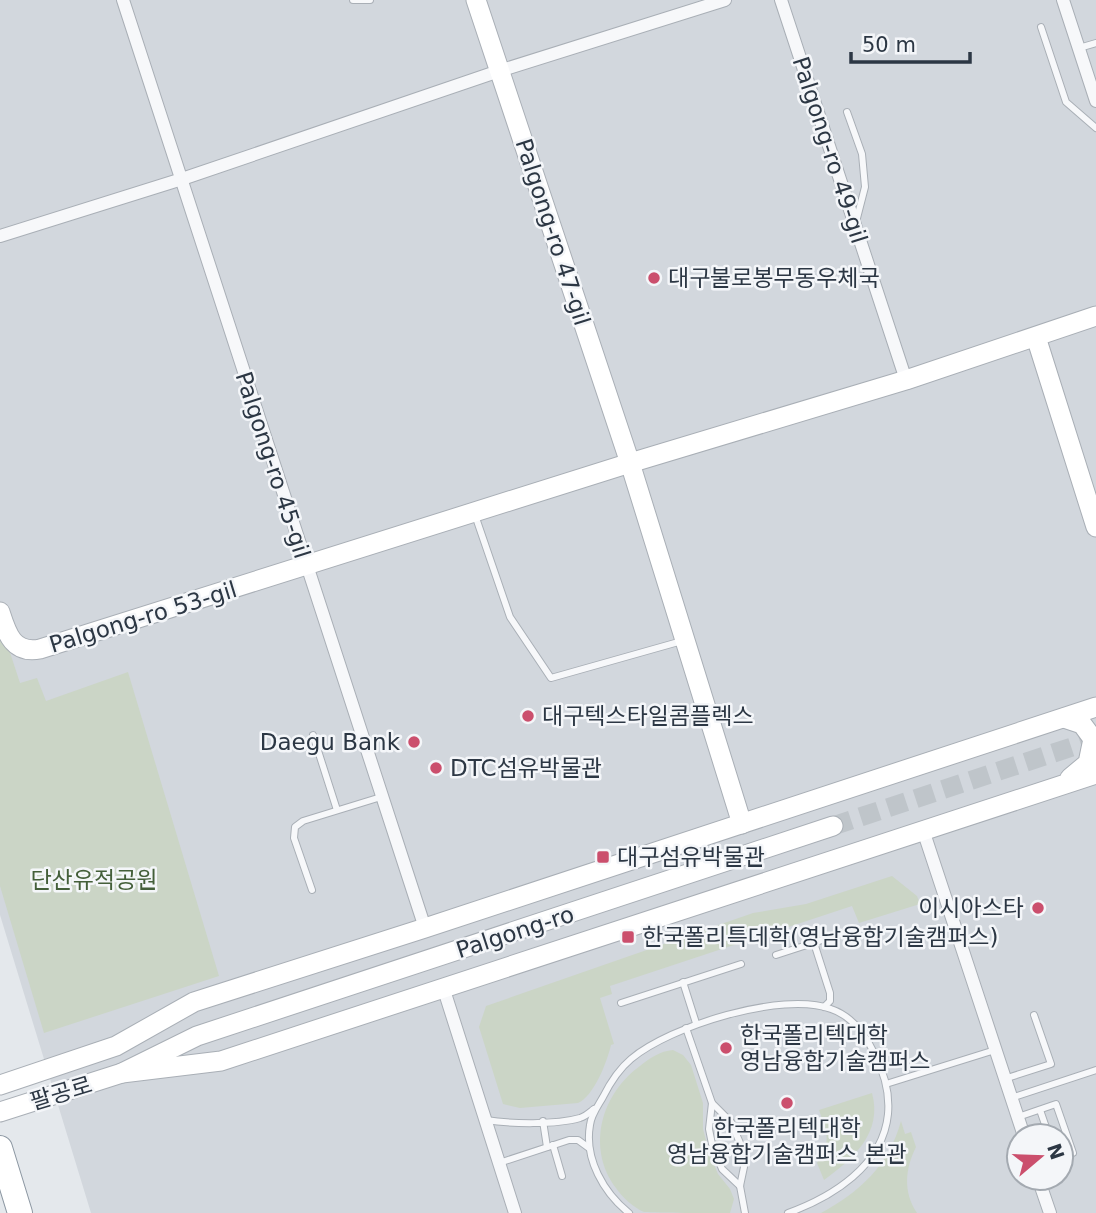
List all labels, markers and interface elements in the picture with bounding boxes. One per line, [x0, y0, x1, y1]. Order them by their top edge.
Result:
scale bar [851, 21, 970, 65]
text: 50 m [862, 33, 916, 57]
street label: Palgong-ro 49-gil [788, 53, 872, 247]
street label: Palgong-ro 47-gil [511, 135, 595, 329]
place label: 대구불로봉무동우체국 [668, 265, 880, 291]
marker: 대구불로봉무동우체국 [646, 270, 662, 286]
street label: Palgong-ro 45-gil [231, 368, 315, 562]
street label: Palgong-ro 53-gil [46, 576, 240, 658]
place label: 대구텍스타일콤플렉스 [542, 703, 754, 729]
marker: 대구텍스타일콤플렉스 [520, 708, 536, 724]
place label: Daegu Bank [260, 729, 401, 755]
marker: Daegu Bank [406, 734, 422, 750]
place label: DTC섬유박물관 [450, 755, 602, 781]
marker: DTC섬유박물관 [428, 760, 444, 776]
place label: 대구섬유박물관 [617, 844, 765, 870]
marker: 대구섬유박물관 [595, 849, 611, 865]
park label: 단산유적공원 [31, 867, 157, 893]
place label: 이시아스타 [918, 895, 1024, 921]
marker: 이시아스타 [1030, 900, 1046, 916]
street label: Palgong-ro [453, 901, 577, 963]
place label: 한국폴리특데학(영남융합기술캠퍼스) [642, 924, 999, 950]
marker: 한국폴리특데학(영남융합기술캠퍼스) [620, 929, 636, 945]
place label: 한국폴리텍대학 영남융합기술캠퍼스 [740, 1022, 930, 1074]
marker: 한국폴리텍대학 영남융합기술캠퍼스 [718, 1040, 734, 1056]
street label: 팔공로 [27, 1071, 95, 1115]
marker: 한국폴리텍대학 영남융합기술캠퍼스 본관 [779, 1095, 795, 1111]
place label: 한국폴리텍대학 영남융합기술캠퍼스 본관 [667, 1115, 907, 1167]
north arrow [1005, 1122, 1075, 1192]
text: N [1043, 1140, 1069, 1163]

